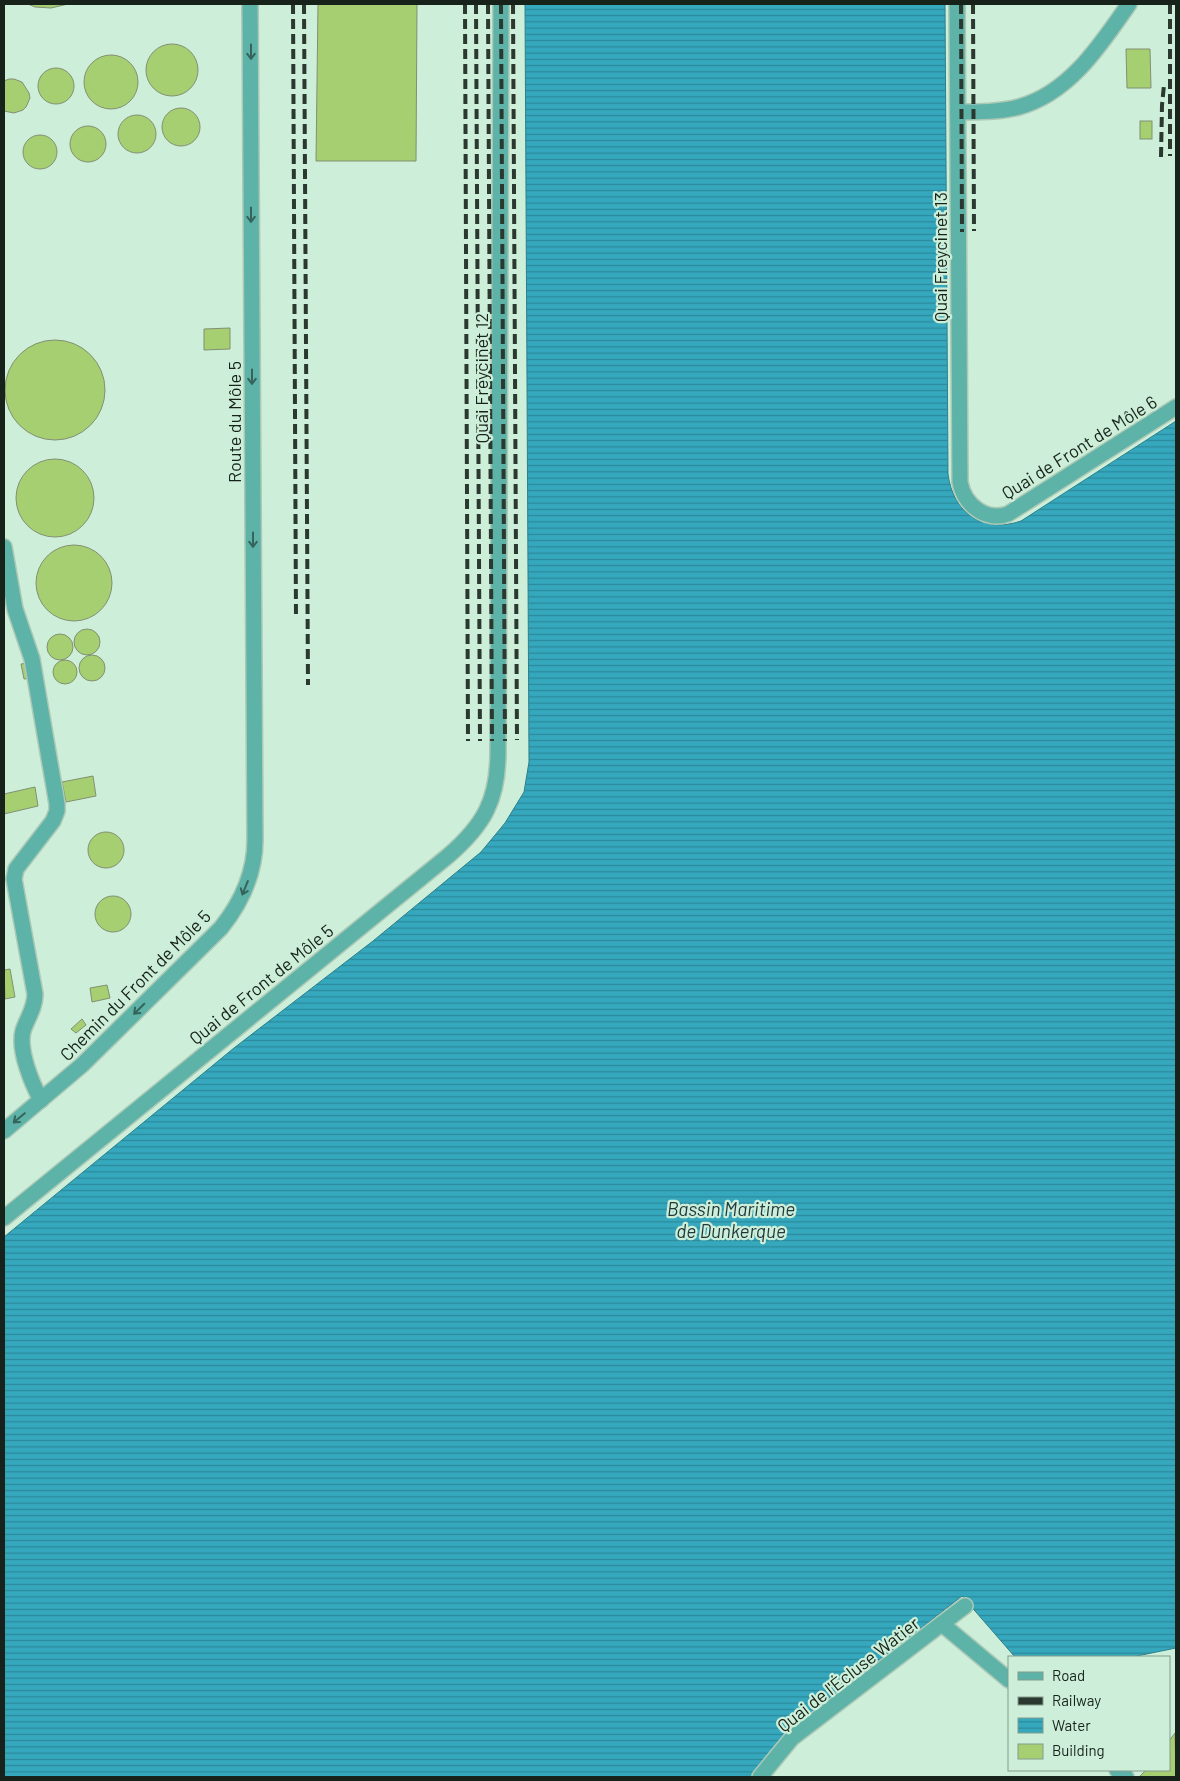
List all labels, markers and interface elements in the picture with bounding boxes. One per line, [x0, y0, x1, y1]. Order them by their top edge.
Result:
one-way arrow [246, 44, 255, 60]
street label: Quai Freycinet 13 [929, 192, 951, 322]
one-way arrow [247, 207, 256, 223]
street label: Quai Freycinet 12 [470, 313, 492, 443]
street label: Route du Môle 5 [223, 361, 245, 483]
one-way arrow [247, 369, 257, 385]
street label: Quai de Front de Môle 6 [997, 390, 1161, 504]
one-way arrow [248, 532, 258, 548]
one-way arrow [240, 879, 249, 895]
street label: Chemin du Front de Môle 5 [55, 905, 215, 1065]
street label: Quai de Front de Môle 5 [185, 919, 337, 1049]
one-way arrow [133, 1003, 146, 1015]
one-way arrow [13, 1113, 26, 1124]
water label: Bassin Maritime de Dunkerque [667, 1197, 795, 1242]
street label: Quai de l'Écluse Watier [773, 1611, 924, 1736]
legend [1008, 1656, 1170, 1771]
text: Road [1052, 1666, 1085, 1684]
text: Railway [1052, 1691, 1101, 1709]
text: Water [1052, 1716, 1091, 1734]
text: Building [1052, 1741, 1105, 1759]

